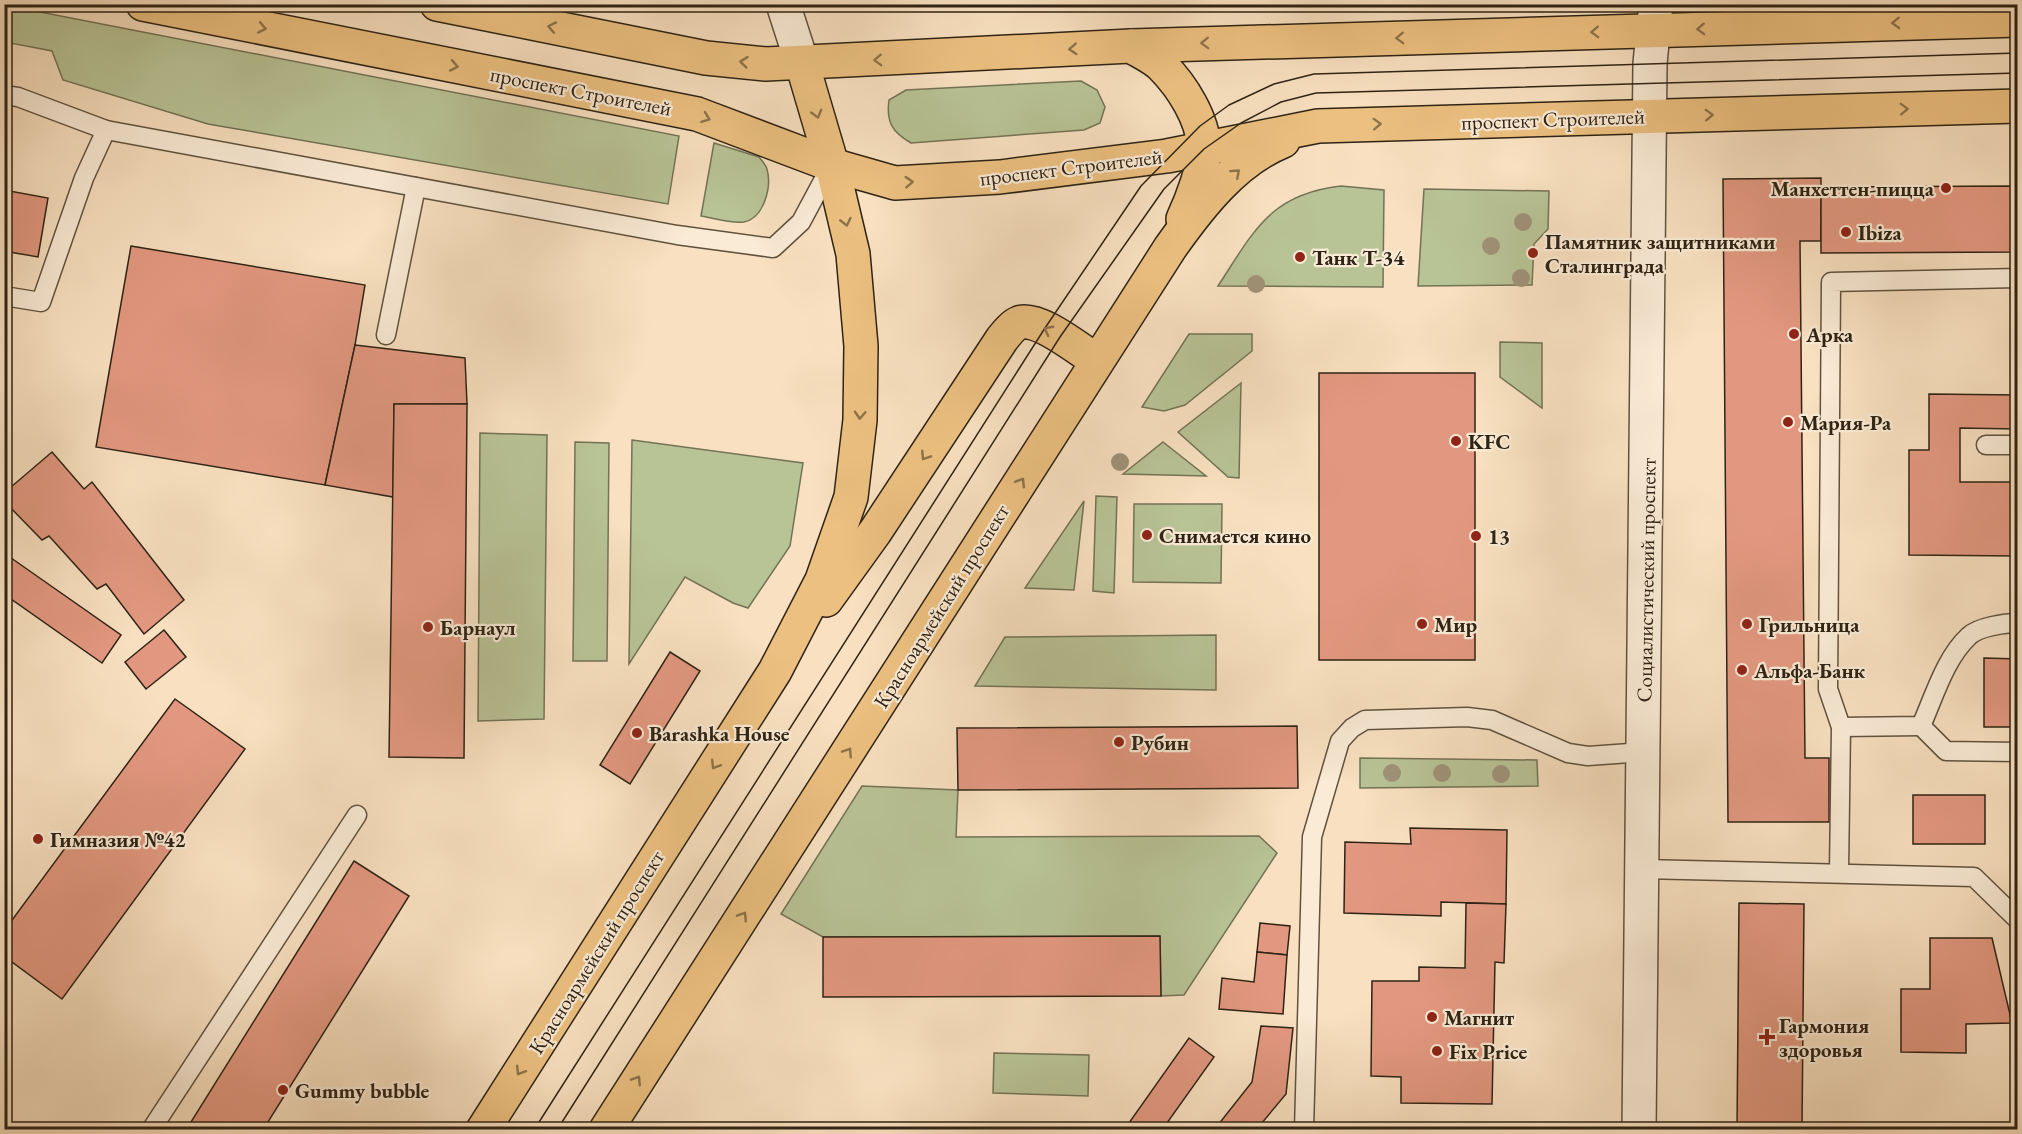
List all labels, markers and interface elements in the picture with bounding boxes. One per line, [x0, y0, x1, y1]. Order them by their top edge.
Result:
one-way arrow [1892, 17, 1901, 30]
one-way arrow [257, 21, 267, 34]
one-way arrow [547, 21, 557, 34]
one-way arrow [1697, 23, 1706, 35]
one-way arrow [1590, 26, 1599, 39]
one-way arrow [1395, 31, 1404, 44]
one-way arrow [1200, 37, 1209, 50]
one-way arrow [1068, 43, 1077, 56]
one-way arrow [873, 54, 882, 67]
one-way arrow [739, 56, 748, 69]
one-way arrow [448, 59, 458, 72]
street label: проспект Строителей [488, 60, 674, 122]
street label: проспект Строителей [1461, 102, 1645, 136]
one-way arrow [1900, 103, 1909, 116]
one-way arrow [810, 108, 822, 119]
one-way arrow [1705, 109, 1714, 121]
one-way arrow [700, 111, 711, 123]
one-way arrow [1372, 118, 1381, 131]
street label: проспект Строителей [978, 142, 1164, 192]
one-way arrow [1229, 169, 1240, 180]
one-way arrow [905, 175, 914, 188]
place label: Манхеттен-пицца [1771, 175, 1935, 202]
marker: Манхеттен-пицца [1939, 181, 1953, 195]
one-way arrow [838, 216, 851, 226]
place label: Ibiza [1858, 219, 1902, 246]
marker: Ibiza [1839, 225, 1853, 239]
place label: Памятник защитниками Сталинграда [1545, 228, 1775, 279]
place label: Танк Т-34 [1312, 244, 1405, 271]
marker: Памятник защитниками Сталинграда [1526, 246, 1540, 260]
marker: Танк Т-34 [1293, 250, 1307, 264]
place label: Арка [1805, 321, 1854, 348]
one-way arrow [1043, 326, 1054, 337]
marker: Арка [1787, 327, 1801, 341]
place label: Мария-Ра [1800, 409, 1892, 436]
one-way arrow [853, 411, 866, 420]
marker: Мария-Ра [1781, 415, 1795, 429]
place label: KFC [1468, 428, 1510, 455]
marker: KFC [1449, 434, 1463, 448]
one-way arrow [921, 450, 932, 461]
street label: Социалистический проспект [1630, 457, 1662, 702]
one-way arrow [1013, 477, 1024, 488]
street label: Красноармейский проспект [867, 499, 1015, 713]
place label: Снимается кино [1159, 522, 1311, 549]
place label: 13 [1488, 523, 1510, 550]
marker: Снимается кино [1140, 528, 1154, 542]
marker: 13 [1469, 529, 1483, 543]
place label: Мир [1434, 611, 1478, 638]
place label: Грильница [1759, 611, 1860, 638]
place label: Барнаул [440, 614, 516, 641]
marker: Мир [1415, 617, 1429, 631]
marker: Грильница [1740, 617, 1754, 631]
marker: Барнаул [421, 620, 435, 634]
place label: Альфа-Банк [1753, 657, 1866, 684]
marker: Альфа-Банк [1735, 663, 1749, 677]
place label: Barashka House [649, 720, 790, 747]
marker: Barashka House [630, 726, 644, 740]
place label: Рубин [1131, 729, 1189, 756]
marker: Рубин [1112, 735, 1126, 749]
one-way arrow [841, 748, 852, 759]
one-way arrow [711, 759, 723, 769]
place label: Гимназия №42 [50, 826, 186, 853]
marker: Гимназия №42 [31, 832, 45, 846]
street label: Красноармейский проспект [522, 845, 670, 1059]
one-way arrow [735, 912, 747, 922]
place label: Магнит [1444, 1004, 1515, 1031]
marker: Магнит [1425, 1010, 1439, 1024]
place label: Гармония здоровья [1779, 1012, 1869, 1063]
marker: Гармония здоровья [1760, 1030, 1774, 1044]
place label: Fix Price [1449, 1038, 1527, 1065]
marker: Fix Price [1430, 1044, 1444, 1058]
one-way arrow [516, 1065, 528, 1075]
one-way arrow [630, 1076, 642, 1086]
place label: Gummy bubble [295, 1077, 430, 1104]
marker: Gummy bubble [276, 1083, 290, 1097]

